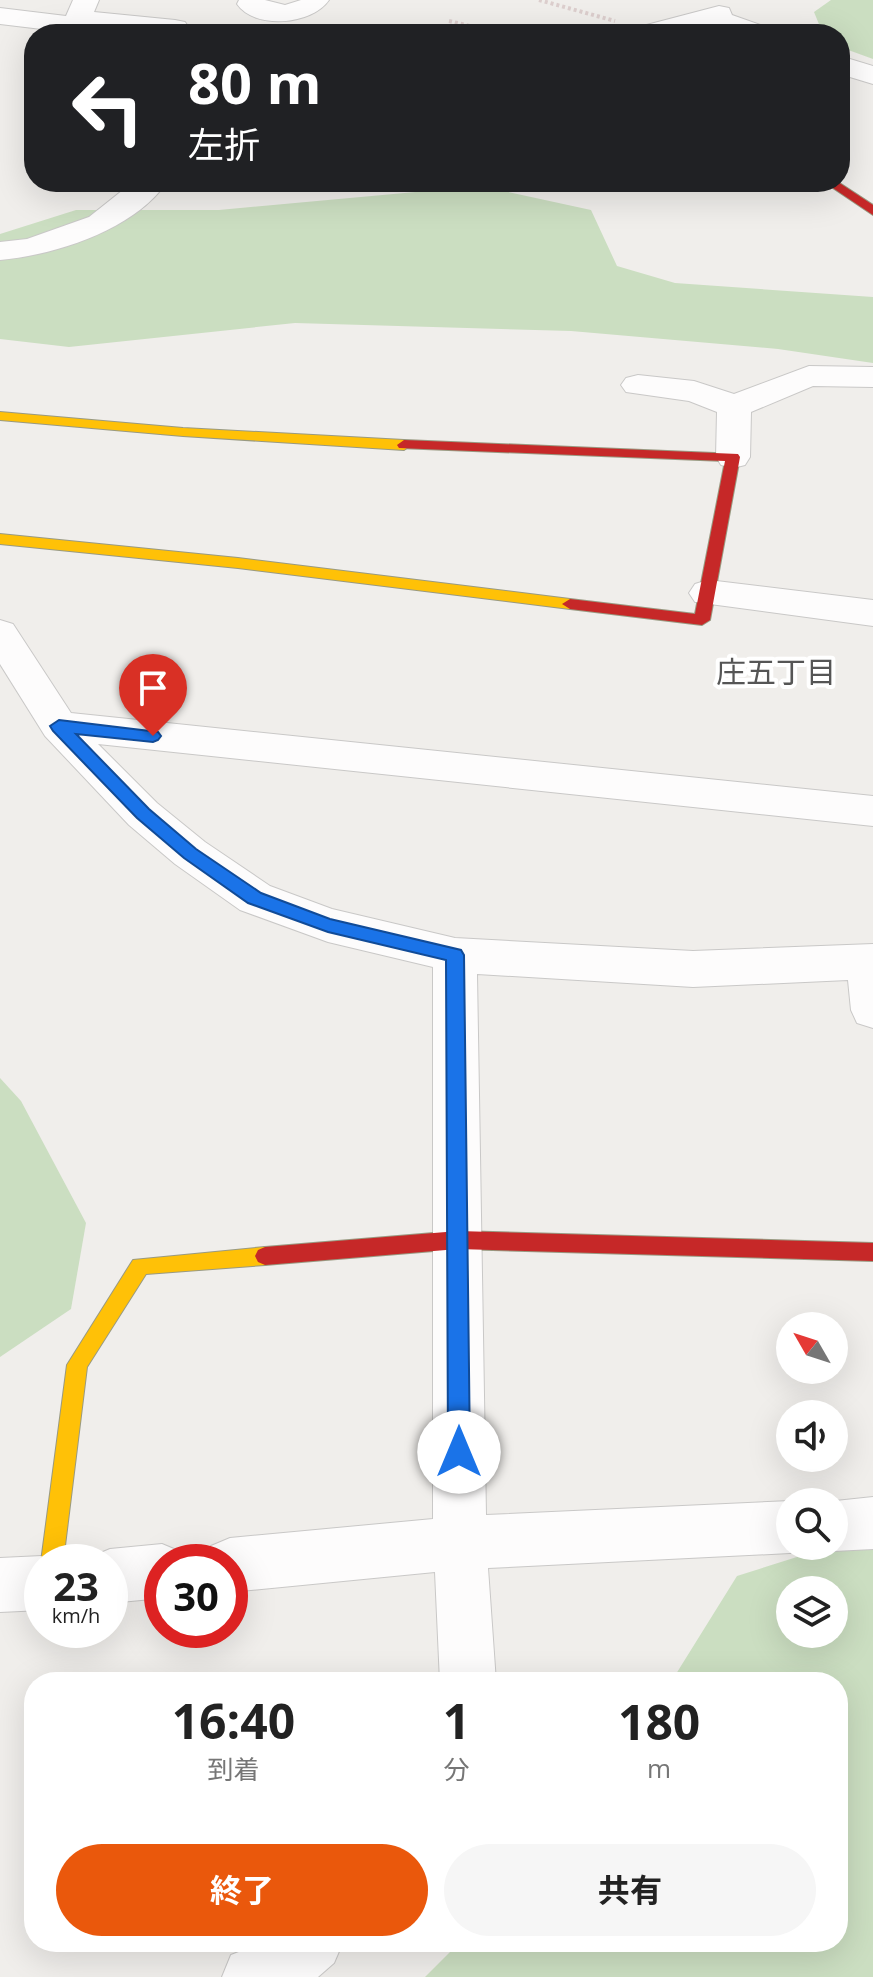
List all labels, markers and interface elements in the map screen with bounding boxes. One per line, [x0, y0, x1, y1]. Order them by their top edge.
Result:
text: 80 m [188, 44, 322, 120]
icon: left [56, 56, 160, 160]
text: 左折 [188, 120, 260, 169]
district label: 庄五丁目 [716, 651, 836, 692]
pin [119, 654, 187, 736]
icon: arrive [131, 666, 175, 710]
north arrow [776, 1312, 848, 1384]
map controls [776, 1312, 848, 1648]
button: sound [776, 1400, 848, 1472]
position arrow [417, 1410, 501, 1494]
button: search [776, 1488, 848, 1560]
speed limit sign: 30 [144, 1544, 248, 1648]
text: 23 [53, 1558, 99, 1613]
button: layers [776, 1576, 848, 1648]
text: km/h [52, 1602, 100, 1629]
text: 16:40 [172, 1688, 295, 1753]
text: 1 [443, 1688, 470, 1753]
text: 180 [618, 1689, 700, 1754]
text: m [647, 1750, 671, 1786]
text: 到着 [207, 1751, 259, 1787]
text: 分 [444, 1751, 470, 1787]
button: 終了 [56, 1844, 428, 1936]
button: 共有 [444, 1844, 816, 1936]

